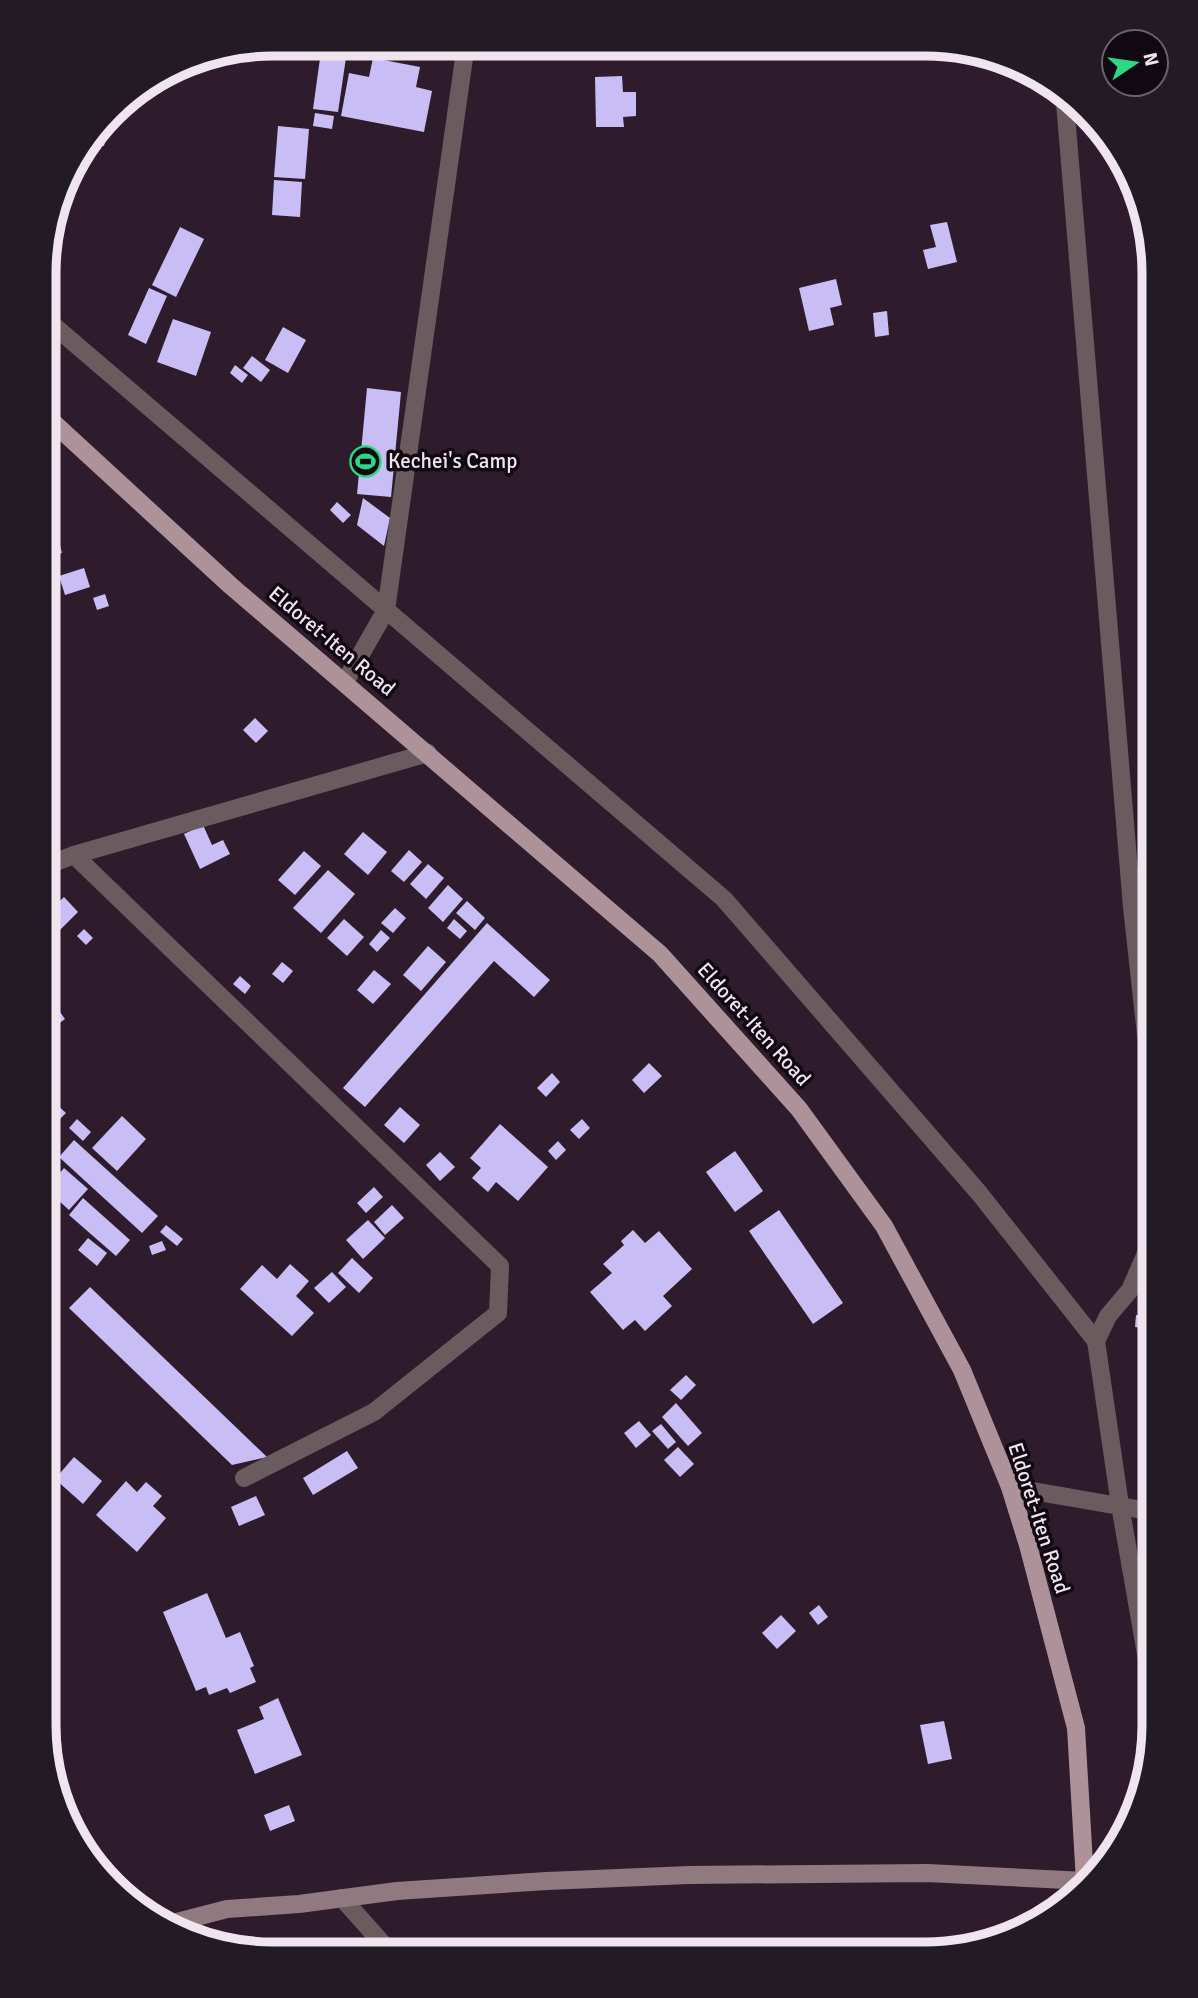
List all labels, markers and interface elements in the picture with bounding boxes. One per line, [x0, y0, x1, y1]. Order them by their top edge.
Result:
north arrow [1100, 28, 1170, 98]
text: N [1137, 50, 1164, 69]
sports icon: Kechei's Camp [348, 444, 382, 478]
place label: Kechei's Camp [388, 448, 517, 474]
street label: Eldoret-Iten Road [263, 580, 401, 702]
street label: Eldoret-Iten Road [692, 957, 816, 1091]
street label: Eldoret-Iten Road [1002, 1439, 1076, 1597]

